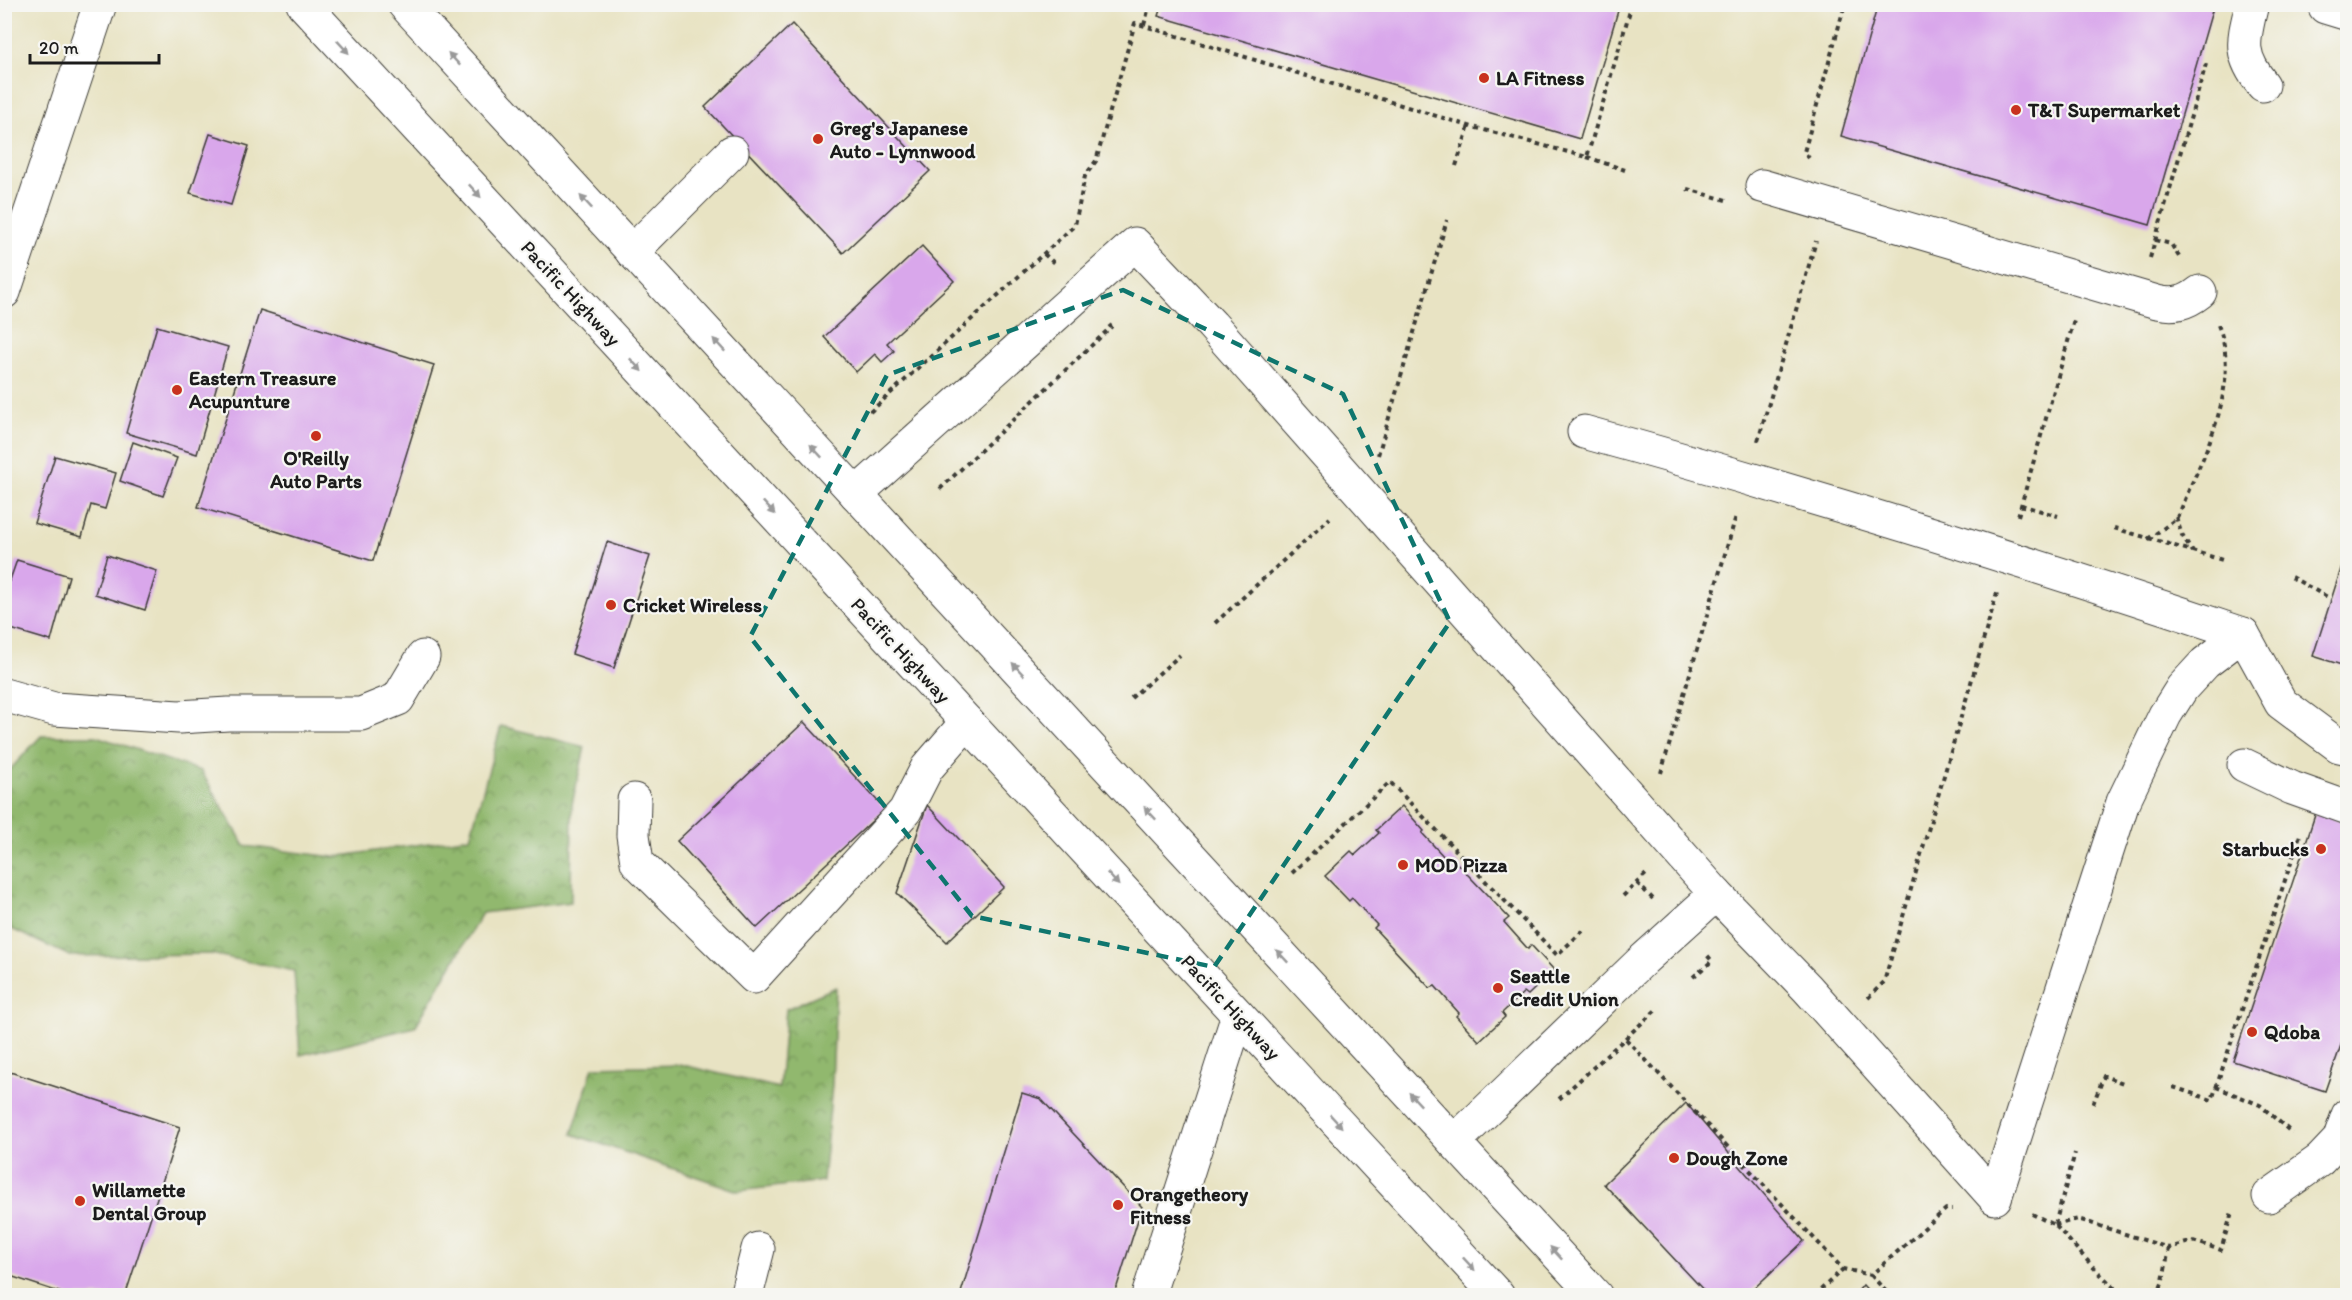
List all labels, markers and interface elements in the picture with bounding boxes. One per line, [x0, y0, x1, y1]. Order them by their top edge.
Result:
scale bar [30, 27, 159, 65]
text: 20 m [39, 37, 79, 59]
one-way arrow [336, 40, 350, 55]
one-way arrow [447, 51, 461, 66]
place label: LA Fitness [1496, 66, 1585, 90]
marker: LA Fitness [1477, 71, 1491, 85]
place label: T&T Supermarket [2027, 98, 2181, 123]
marker: T&T Supermarket [2009, 103, 2023, 117]
place label: Greg's Japanese Auto - Lynnwood [829, 116, 976, 164]
marker: Greg's Japanese Auto - Lynnwood [811, 132, 825, 146]
one-way arrow [468, 183, 482, 197]
one-way arrow [580, 195, 593, 210]
street label: Pacific Highway [516, 235, 626, 351]
one-way arrow [712, 338, 726, 352]
one-way arrow [629, 357, 643, 371]
place label: Eastern Treasure Acupunture [188, 366, 337, 414]
marker: Eastern Treasure Acupunture [170, 383, 184, 397]
marker: O'Reilly Auto Parts [309, 429, 323, 443]
one-way arrow [809, 443, 823, 458]
place label: O'Reilly Auto Parts [269, 446, 362, 493]
one-way arrow [762, 500, 775, 515]
street label: Pacific Highway [846, 592, 956, 708]
place label: Cricket Wireless [623, 593, 762, 617]
marker: Cricket Wireless [604, 598, 618, 612]
one-way arrow [1011, 662, 1025, 677]
one-way arrow [1143, 805, 1157, 820]
place label: Starbucks [2222, 837, 2309, 861]
marker: Starbucks [2314, 842, 2328, 856]
place label: MOD Pizza [1415, 853, 1508, 877]
marker: MOD Pizza [1396, 858, 1410, 872]
one-way arrow [1105, 871, 1119, 885]
street label: Pacific Highway [1176, 949, 1286, 1065]
one-way arrow [1276, 949, 1290, 963]
place label: Seattle Credit Union [1510, 964, 1619, 1011]
marker: Seattle Credit Union [1491, 981, 1505, 995]
place label: Qdoba [2264, 1020, 2320, 1044]
marker: Qdoba [2245, 1025, 2259, 1039]
one-way arrow [1408, 1092, 1422, 1107]
one-way arrow [1329, 1113, 1343, 1128]
place label: Dough Zone [1686, 1146, 1788, 1171]
marker: Dough Zone [1667, 1151, 1681, 1165]
place label: Willamette Dental Group [92, 1178, 207, 1226]
place label: Orangetheory Fitness [1130, 1182, 1249, 1229]
marker: Willamette Dental Group [73, 1194, 87, 1208]
marker: Orangetheory Fitness [1111, 1198, 1125, 1212]
one-way arrow [1549, 1245, 1563, 1260]
one-way arrow [1462, 1256, 1476, 1271]

